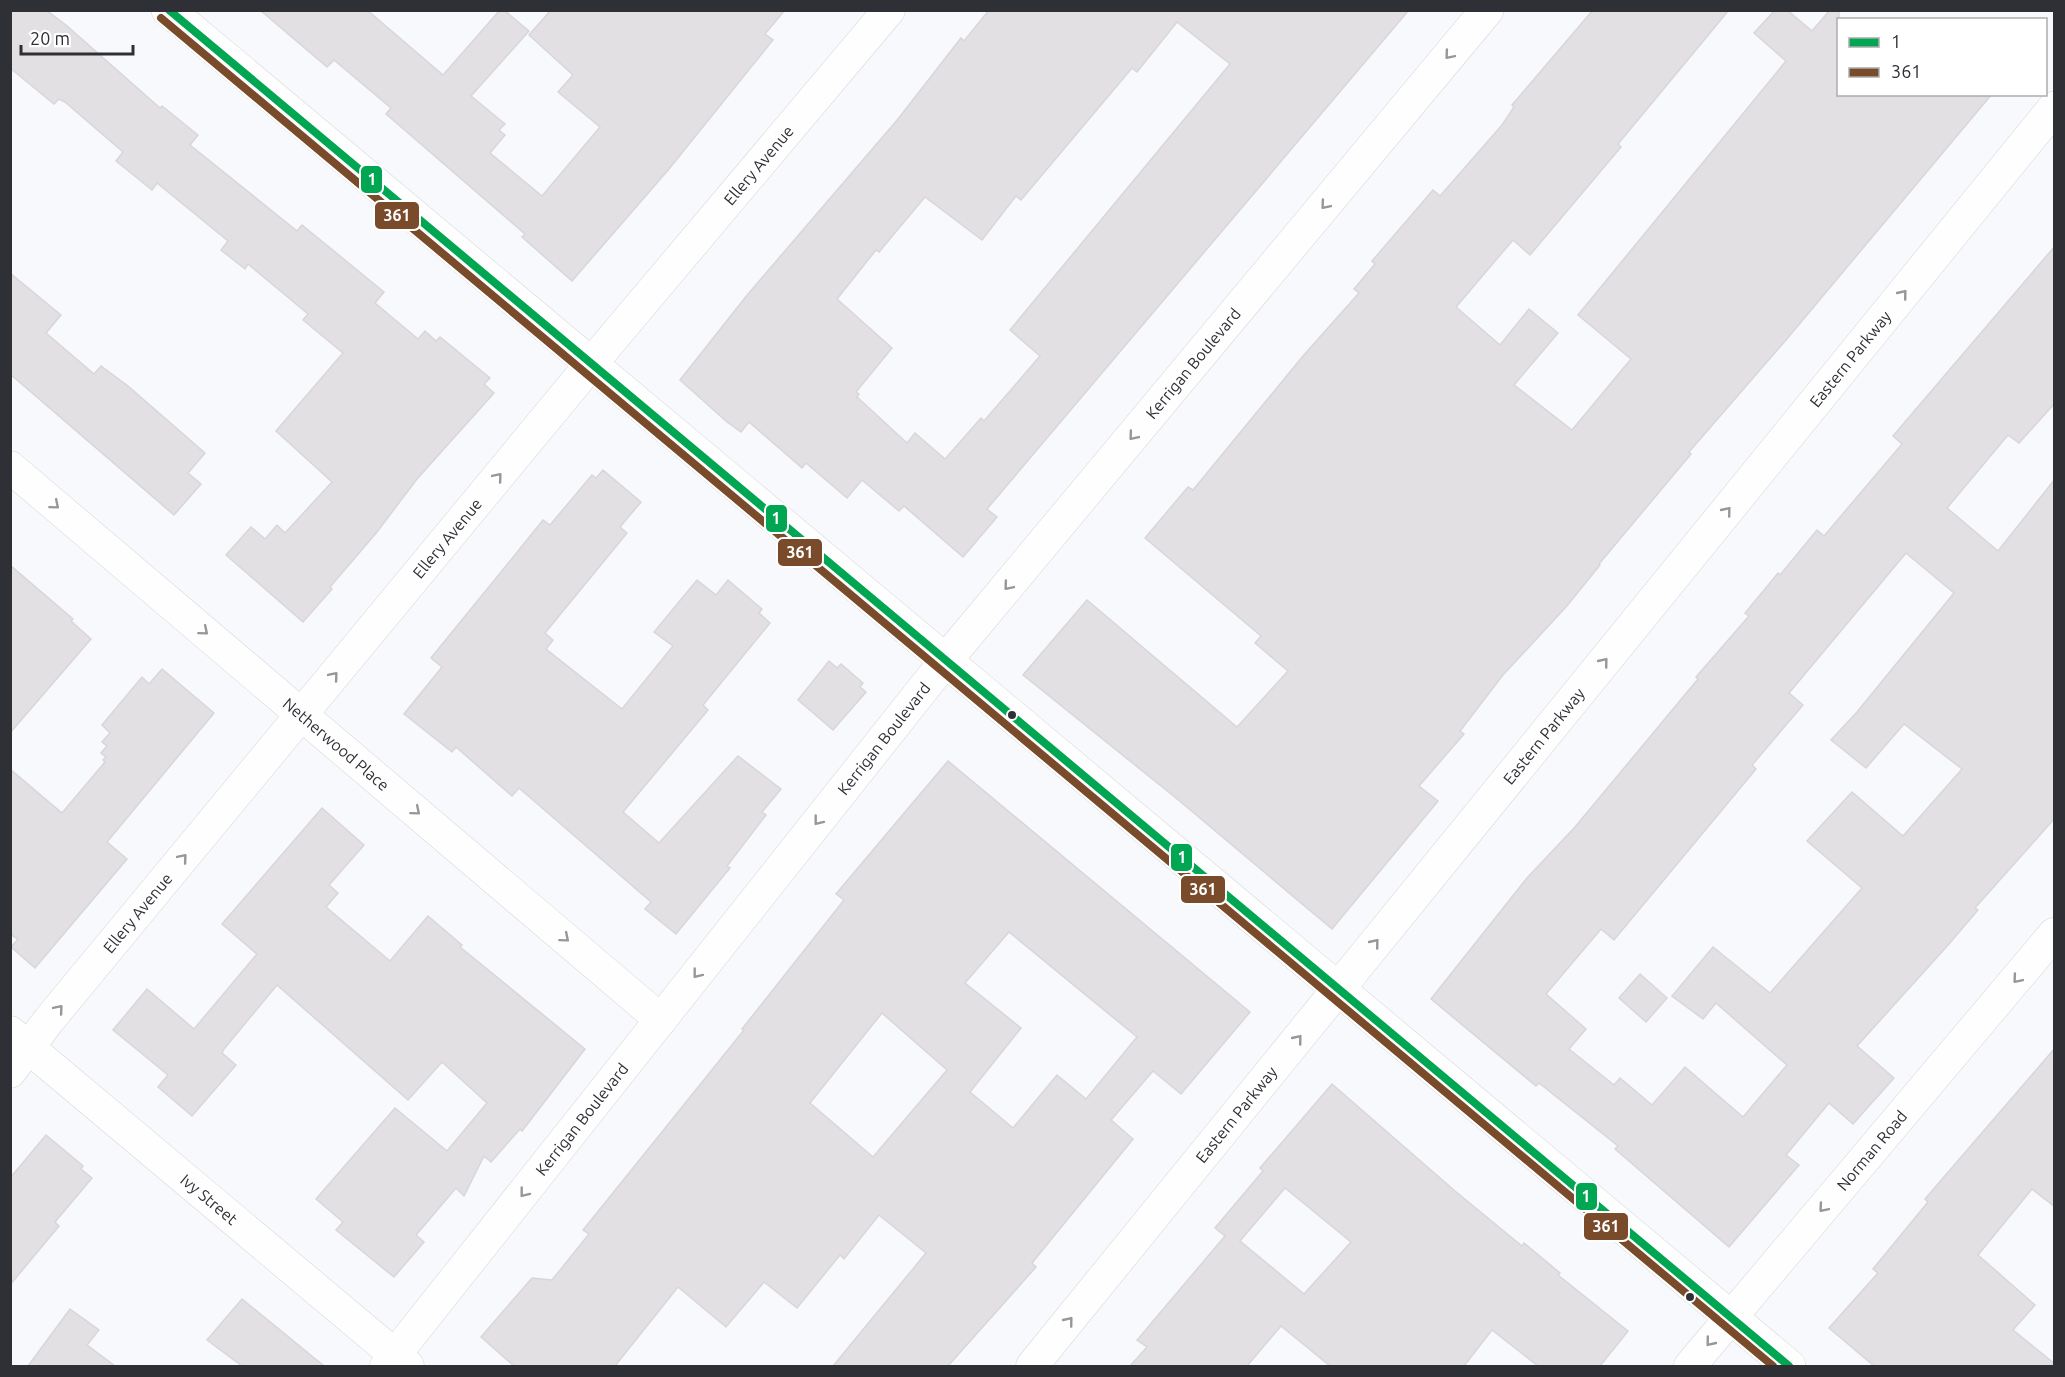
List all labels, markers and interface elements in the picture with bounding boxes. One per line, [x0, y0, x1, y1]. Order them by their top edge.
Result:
scale bar [21, 18, 134, 56]
legend [1837, 18, 2047, 96]
text: 20 m [30, 28, 70, 48]
text: 1 [1891, 31, 1901, 51]
one-way arrow [1446, 49, 1457, 60]
text: 361 [1891, 61, 1921, 81]
street label: Ellery Avenue [720, 122, 797, 208]
line badge: 1 [360, 165, 383, 194]
text: 1 [367, 170, 377, 188]
one-way arrow [1321, 198, 1332, 209]
line badge: 361 [374, 201, 420, 230]
text: 361 [383, 206, 411, 224]
one-way arrow [1896, 290, 1907, 301]
street label: Kerrigan Boulevard [1142, 305, 1244, 422]
street label: Eastern Parkway [1806, 307, 1895, 410]
one-way arrow [1129, 429, 1140, 440]
one-way arrow [491, 473, 502, 484]
street label: Ellery Avenue [409, 495, 485, 582]
one-way arrow [48, 497, 59, 508]
line badge: 1 [765, 504, 788, 533]
one-way arrow [1720, 506, 1731, 517]
text: 1 [771, 509, 781, 527]
line badge: 361 [777, 538, 823, 567]
text: 361 [786, 543, 814, 561]
one-way arrow [1004, 579, 1015, 590]
one-way arrow [197, 624, 208, 635]
one-way arrow [1597, 658, 1608, 669]
one-way arrow [327, 672, 338, 683]
street label: Kerrigan Boulevard [834, 679, 934, 798]
street label: Eastern Parkway [1499, 684, 1588, 788]
street label: Netherwood Place [280, 694, 393, 794]
unlabelled marker [1006, 709, 1018, 721]
one-way arrow [409, 804, 420, 815]
one-way arrow [815, 814, 826, 825]
line badge: 1 [1170, 843, 1193, 872]
text: 1 [1177, 848, 1187, 866]
one-way arrow [176, 854, 187, 865]
street label: Ellery Avenue [99, 869, 176, 956]
line badge: 361 [1180, 875, 1226, 904]
text: 361 [1189, 880, 1217, 898]
one-way arrow [558, 931, 569, 942]
one-way arrow [1368, 939, 1379, 950]
one-way arrow [694, 967, 705, 978]
one-way arrow [2013, 972, 2024, 983]
one-way arrow [52, 1005, 63, 1016]
one-way arrow [1290, 1035, 1301, 1046]
street label: Kerrigan Boulevard [532, 1060, 632, 1179]
street label: Eastern Parkway [1192, 1063, 1281, 1166]
street label: Norman Road [1833, 1107, 1910, 1194]
street label: Ivy Street [177, 1170, 242, 1228]
line badge: 1 [1575, 1182, 1598, 1211]
one-way arrow [520, 1186, 531, 1197]
text: 1 [1581, 1187, 1591, 1205]
one-way arrow [1819, 1201, 1830, 1212]
line badge: 361 [1583, 1212, 1629, 1241]
text: 361 [1592, 1217, 1620, 1235]
unlabelled marker [1684, 1291, 1696, 1303]
one-way arrow [1062, 1317, 1073, 1328]
one-way arrow [1706, 1335, 1717, 1346]

